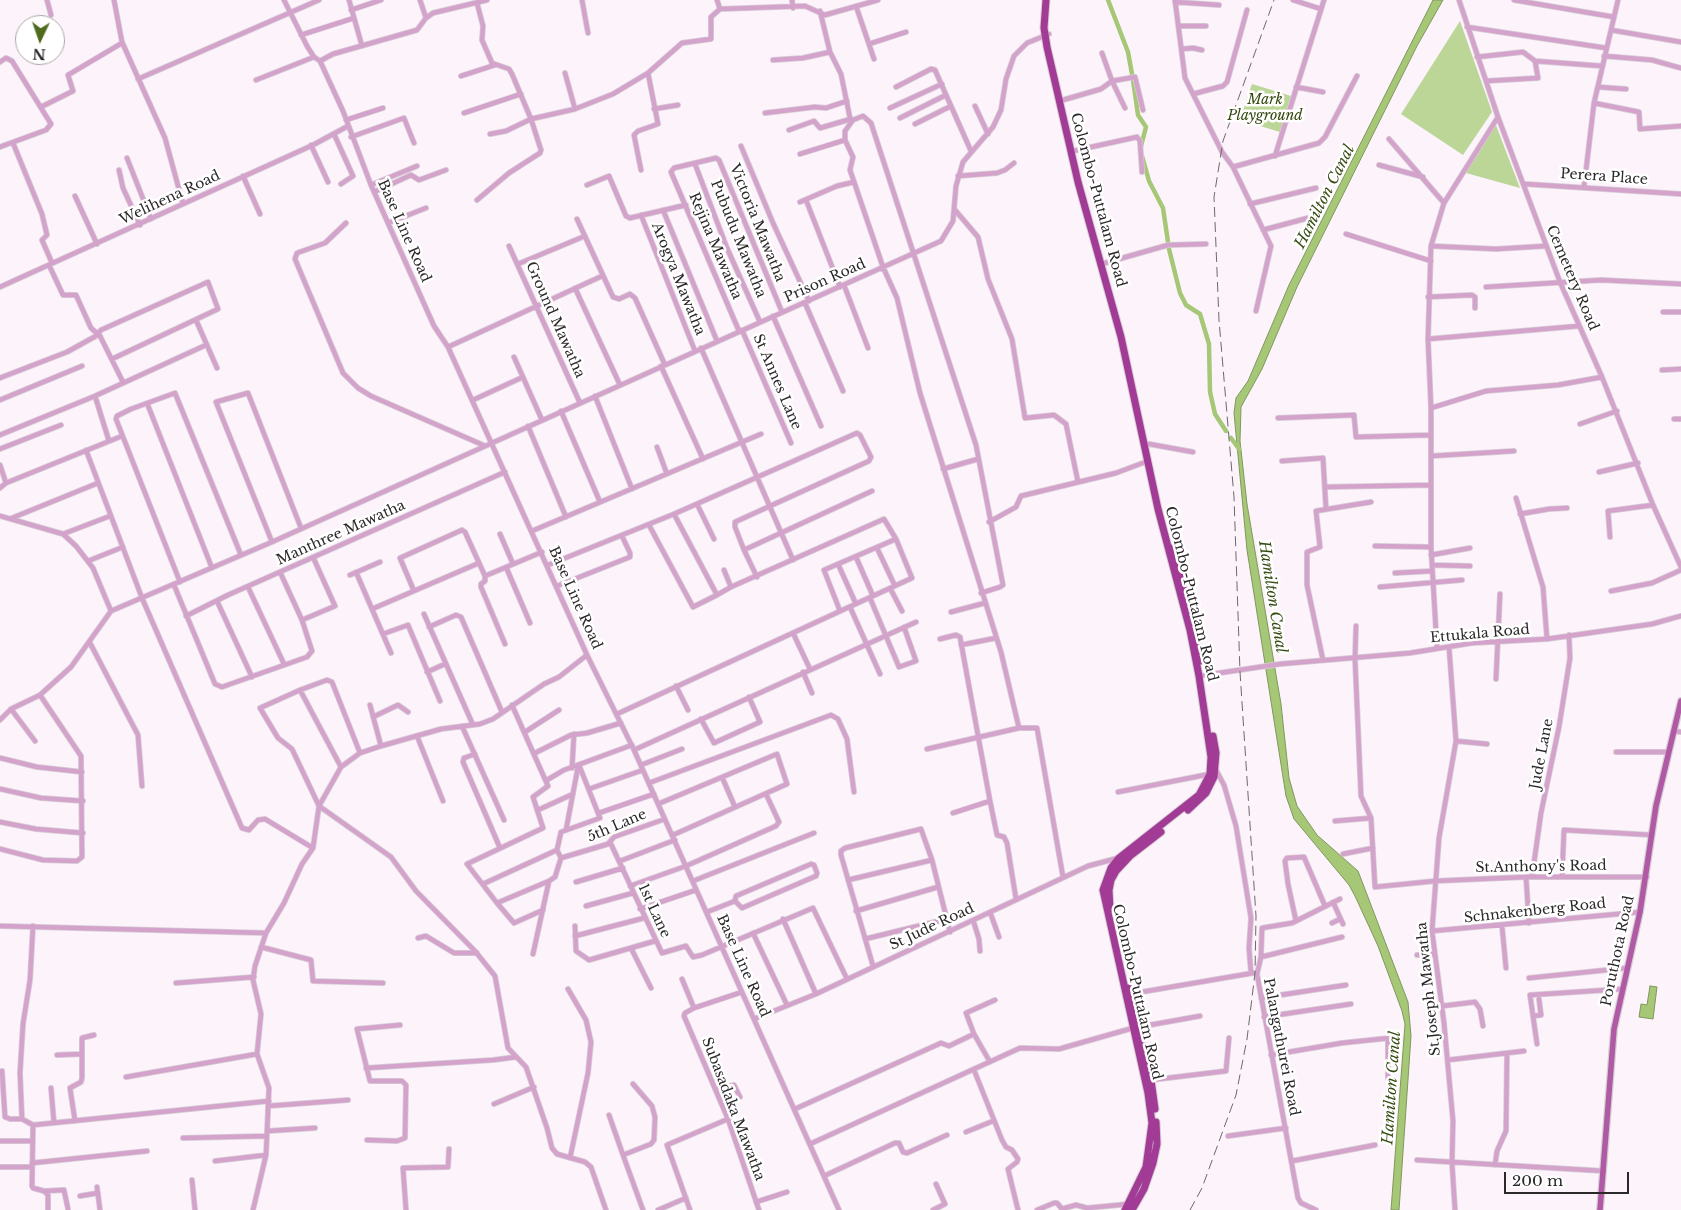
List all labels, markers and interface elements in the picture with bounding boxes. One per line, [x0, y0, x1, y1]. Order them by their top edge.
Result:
north arrow [15, 15, 65, 65]
text: N [32, 45, 46, 63]
park label: Mark Playground [1227, 92, 1303, 124]
street label: Colombo-Puttalam Road [1067, 111, 1129, 289]
water label: Hamilton Canal [1291, 142, 1359, 252]
street label: Victoria Mawatha [726, 162, 788, 284]
street label: Perera Place [1560, 166, 1648, 188]
street label: Welihena Road [117, 167, 223, 229]
street label: Base Line Road [374, 177, 434, 285]
street label: Pubudu Mawatha [707, 178, 769, 300]
street label: Rejina Mawatha [685, 190, 745, 302]
street label: Arogya Mawatha [648, 220, 708, 338]
street label: Cemetery Road [1542, 223, 1602, 333]
street label: Prison Road [782, 256, 868, 306]
street label: Ground Mawatha [522, 259, 588, 381]
street label: St Annes Lane [749, 332, 805, 432]
street label: Manthree Mawatha [274, 497, 408, 569]
street label: Colombo-Puttalam Road [1161, 505, 1221, 683]
water label: Hamilton Canal [1254, 540, 1290, 654]
street label: Base Line Road [545, 544, 605, 652]
street label: Ettukala Road [1429, 621, 1531, 647]
street label: Jude Lane [1527, 717, 1557, 791]
street label: 5th Lane [585, 806, 649, 846]
street label: St.Anthony's Road [1475, 857, 1607, 877]
street label: 1st Lane [634, 881, 674, 941]
street label: Poruthota Road [1598, 894, 1638, 1008]
street label: Schnakenberg Road [1463, 895, 1607, 927]
street label: St Jude Road [887, 900, 977, 954]
street label: Colombo-Puttalam Road [1109, 903, 1165, 1081]
street label: Base Line Road [713, 912, 773, 1020]
street label: St.Joseph Mawatha [1414, 921, 1444, 1057]
street label: Palangathurei Road [1259, 977, 1303, 1117]
water label: Hamilton Canal [1379, 1031, 1405, 1145]
street label: Subasadaka Mawatha [698, 1035, 768, 1183]
scale bar [1506, 1162, 1631, 1194]
text: 200 m [1512, 1171, 1563, 1190]

